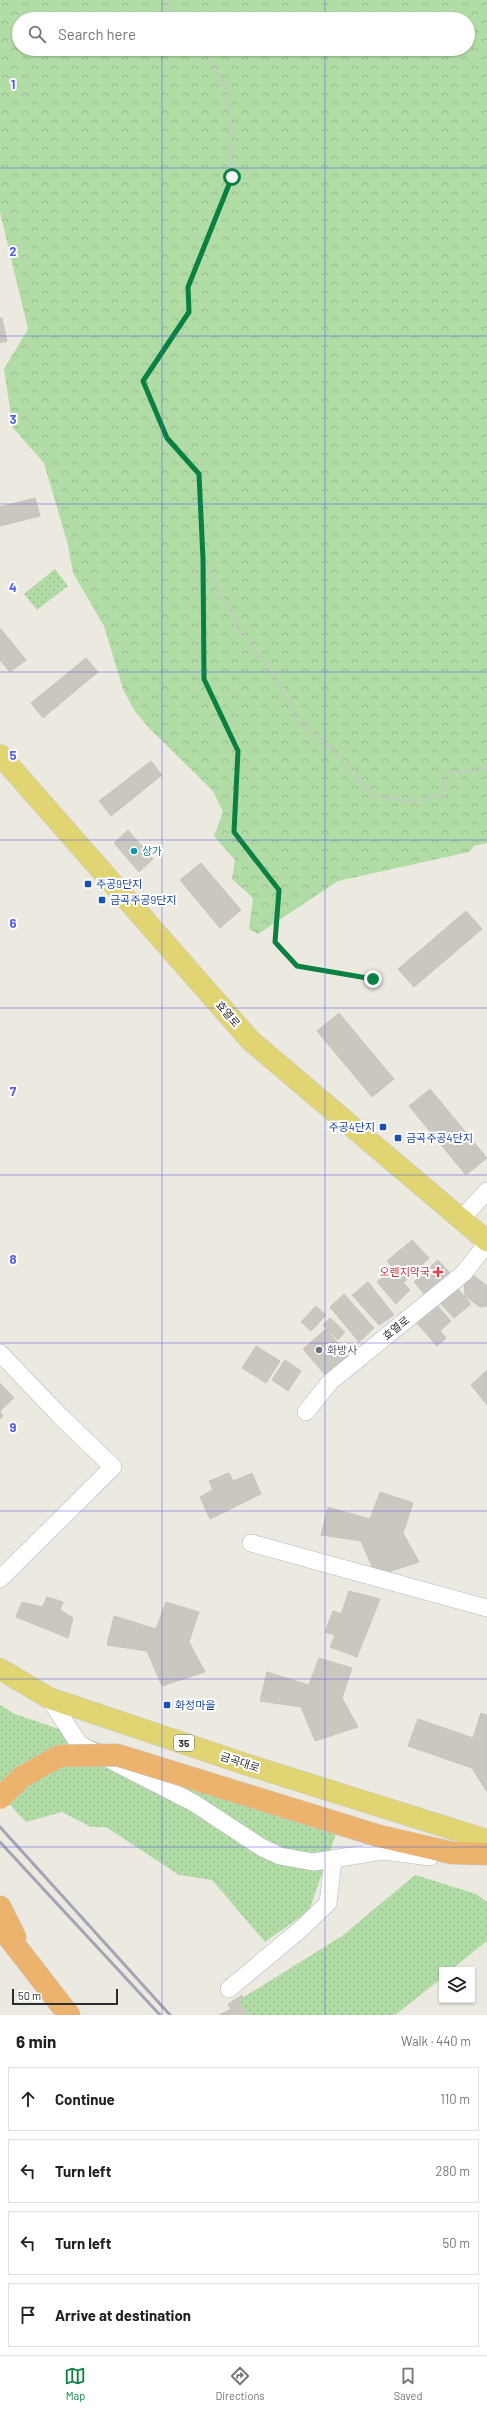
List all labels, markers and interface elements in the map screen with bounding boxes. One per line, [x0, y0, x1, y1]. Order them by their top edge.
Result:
search box [12, 12, 475, 56]
icon: search [26, 23, 48, 45]
text: Search here [58, 25, 136, 43]
text: 1 [11, 76, 15, 92]
route start [223, 168, 241, 186]
text: 2 [9, 243, 17, 259]
text: 3 [9, 411, 17, 427]
text: 4 [9, 579, 17, 595]
text: 5 [9, 747, 17, 763]
place label: 상가 [142, 844, 162, 857]
marker: 상가 [129, 846, 139, 856]
place label: 주공9단지 [96, 877, 142, 890]
marker: 주공9단지 [83, 879, 93, 889]
place label: 금곡주공9단지 [110, 893, 176, 906]
marker: 금곡주공9단지 [97, 895, 107, 905]
text: 6 [10, 915, 17, 931]
route end [364, 970, 382, 988]
street label: 효열로 [214, 998, 243, 1029]
text: 7 [10, 1083, 17, 1099]
place label: 주공4단지 [328, 1120, 375, 1133]
marker: 주공4단지 [378, 1122, 388, 1132]
place label: 금곡주공4단지 [406, 1131, 473, 1144]
marker: 금곡주공4단지 [393, 1133, 403, 1143]
text: 8 [9, 1251, 17, 1267]
place label: 오렌지약국 [379, 1265, 430, 1278]
marker: 오렌지약국 [433, 1267, 443, 1277]
street label: 효열로 [380, 1313, 412, 1342]
place label: 화방사 [327, 1343, 357, 1356]
marker: 화방사 [314, 1345, 324, 1355]
text: 9 [10, 1419, 17, 1435]
place label: 화정마을 [175, 1698, 215, 1711]
marker: 화정마을 [162, 1700, 172, 1710]
road number: 35 [174, 1735, 194, 1751]
street label: 금곡대로 [219, 1749, 261, 1774]
map controls [439, 1967, 475, 2003]
button: layers [439, 1967, 475, 2003]
scale bar [12, 1987, 118, 2006]
text: 50 m [18, 1989, 41, 2002]
text: 6 min [16, 2031, 56, 2051]
text: Walk · 440 m [401, 2033, 471, 2049]
icon: ahead [17, 2088, 39, 2110]
text: Continue [55, 2090, 115, 2108]
text: 110 m [440, 2091, 470, 2107]
icon: left [17, 2160, 39, 2182]
text: Turn left [55, 2162, 111, 2180]
text: 280 m [436, 2163, 470, 2179]
icon: left [17, 2232, 39, 2254]
text: Turn left [55, 2234, 111, 2252]
text: 50 m [443, 2235, 470, 2251]
icon: arrive [17, 2304, 39, 2326]
text: Arrive at destination [55, 2306, 191, 2324]
tab: Map [64, 2365, 86, 2402]
tab: Directions [215, 2365, 265, 2402]
tab: Saved [394, 2365, 423, 2402]

